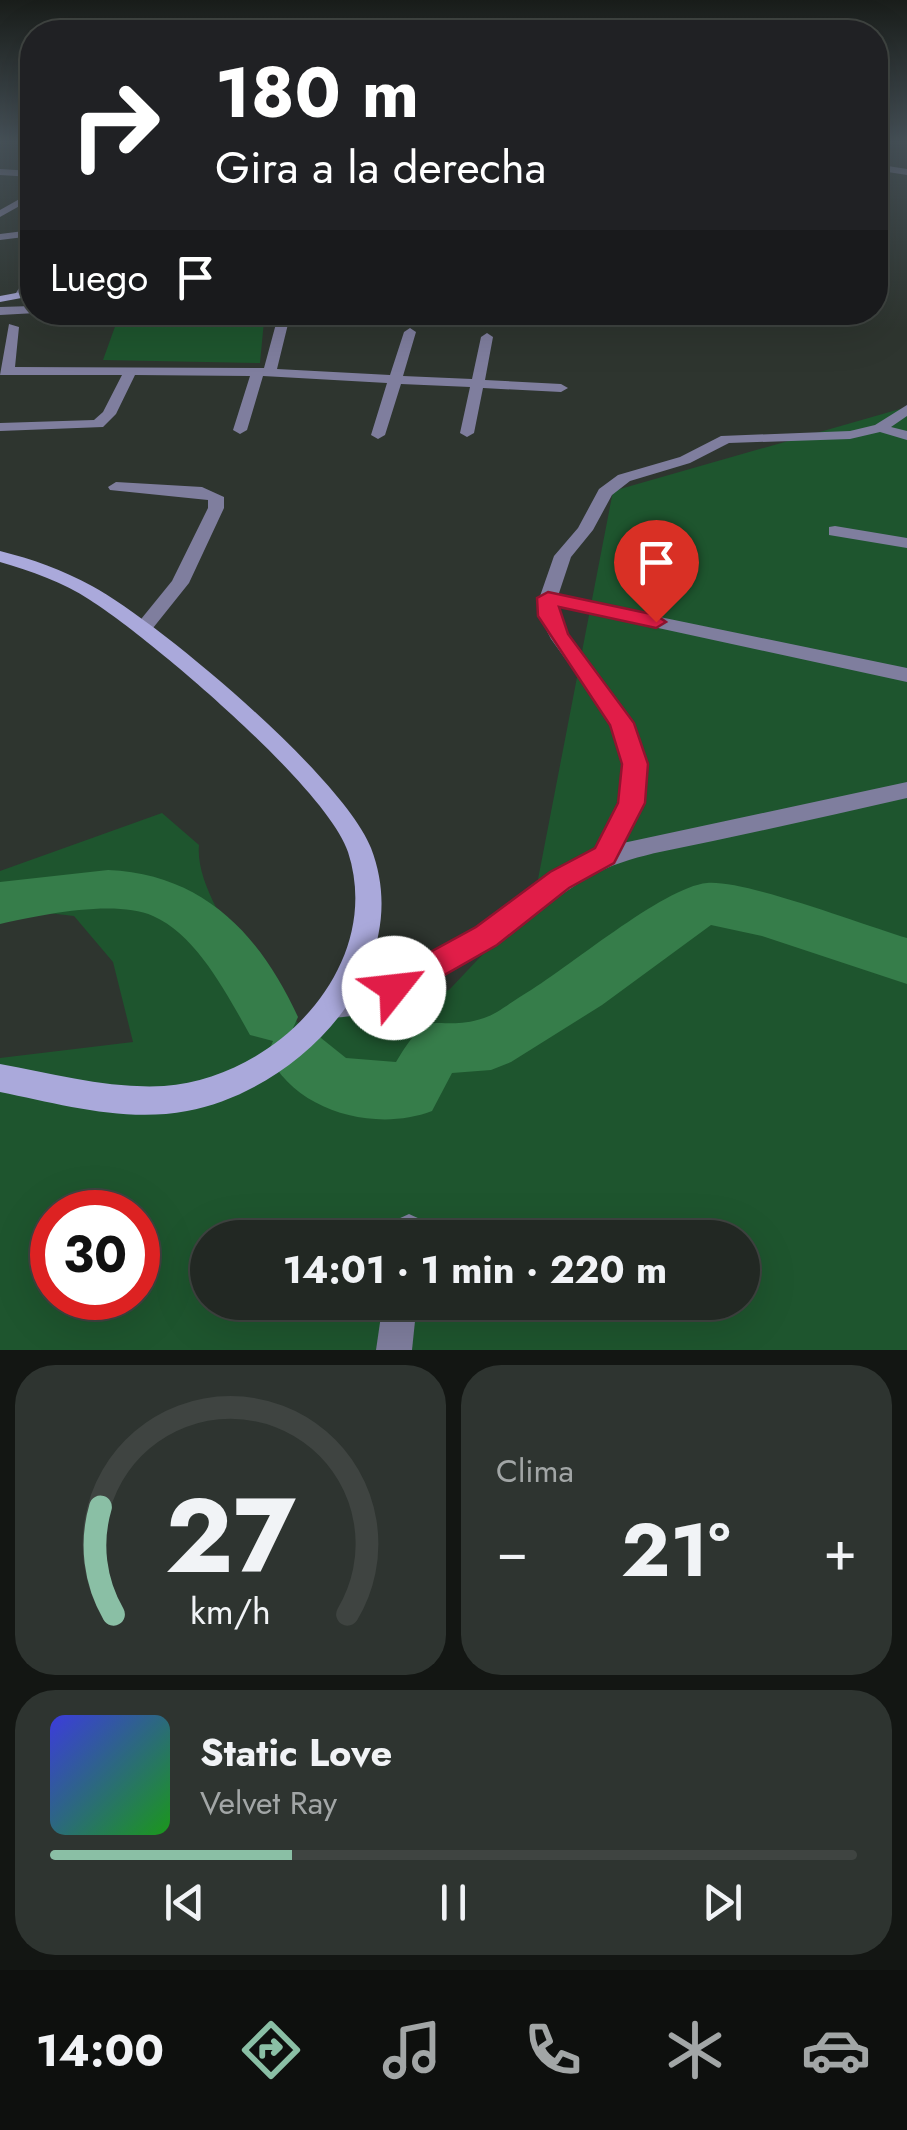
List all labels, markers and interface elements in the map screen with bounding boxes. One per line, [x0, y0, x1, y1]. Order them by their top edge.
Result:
text: 180 m [215, 42, 419, 143]
icon: right [50, 60, 180, 190]
text: Gira a la derecha [215, 135, 546, 200]
text: Luego [50, 250, 148, 305]
icon: arrive [168, 250, 223, 305]
pin [614, 520, 699, 623]
icon: arrive [629, 535, 684, 590]
position arrow [342, 936, 446, 1040]
speed limit sign: 30 [30, 1190, 160, 1320]
text: 14:01 · 1 min · 220 m [283, 1242, 667, 1297]
text: Clima [496, 1448, 574, 1494]
text: 27 [165, 1461, 296, 1611]
text: 21° [621, 1496, 731, 1604]
text: − [496, 1511, 528, 1591]
text: + [823, 1511, 857, 1591]
text: km/h [190, 1586, 271, 1637]
text: Static Love [200, 1725, 392, 1780]
text: Velvet Ray [200, 1780, 337, 1826]
icon: previous [157, 1875, 212, 1930]
icon: pause [426, 1875, 481, 1930]
icon: next [695, 1875, 750, 1930]
icon: directions [236, 2015, 306, 2085]
icon: music [377, 2015, 447, 2085]
icon: phone [518, 2015, 588, 2085]
icon: climate [660, 2015, 730, 2085]
icon: car [801, 2015, 871, 2085]
text: 14:00 [36, 2018, 164, 2083]

